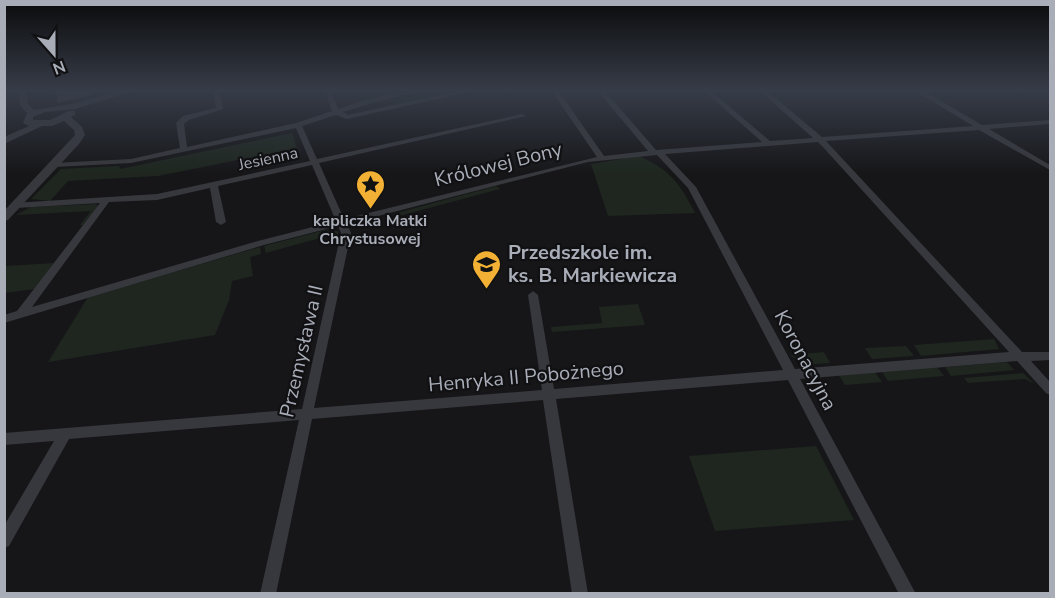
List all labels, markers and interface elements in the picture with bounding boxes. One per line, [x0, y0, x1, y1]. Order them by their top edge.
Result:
north arrow [24, 24, 84, 84]
text: N [49, 55, 69, 79]
street label: Królowej Bony [431, 135, 566, 193]
street label: Jesienna [235, 142, 300, 176]
place icon: kapliczka Matki Chrystusowej [354, 168, 386, 210]
place label: kapliczka Matki Chrystusowej [313, 210, 427, 250]
place label: Przedszkole im. ks. B. Markiewicza [508, 239, 677, 289]
school or university icon: Przedszkole im. ks. B. Markiewicza [471, 248, 503, 290]
street label: Przemysława II [273, 282, 330, 420]
street label: Koronacyjna [768, 305, 843, 415]
street label: Henryka II Pobożnego [427, 354, 625, 399]

